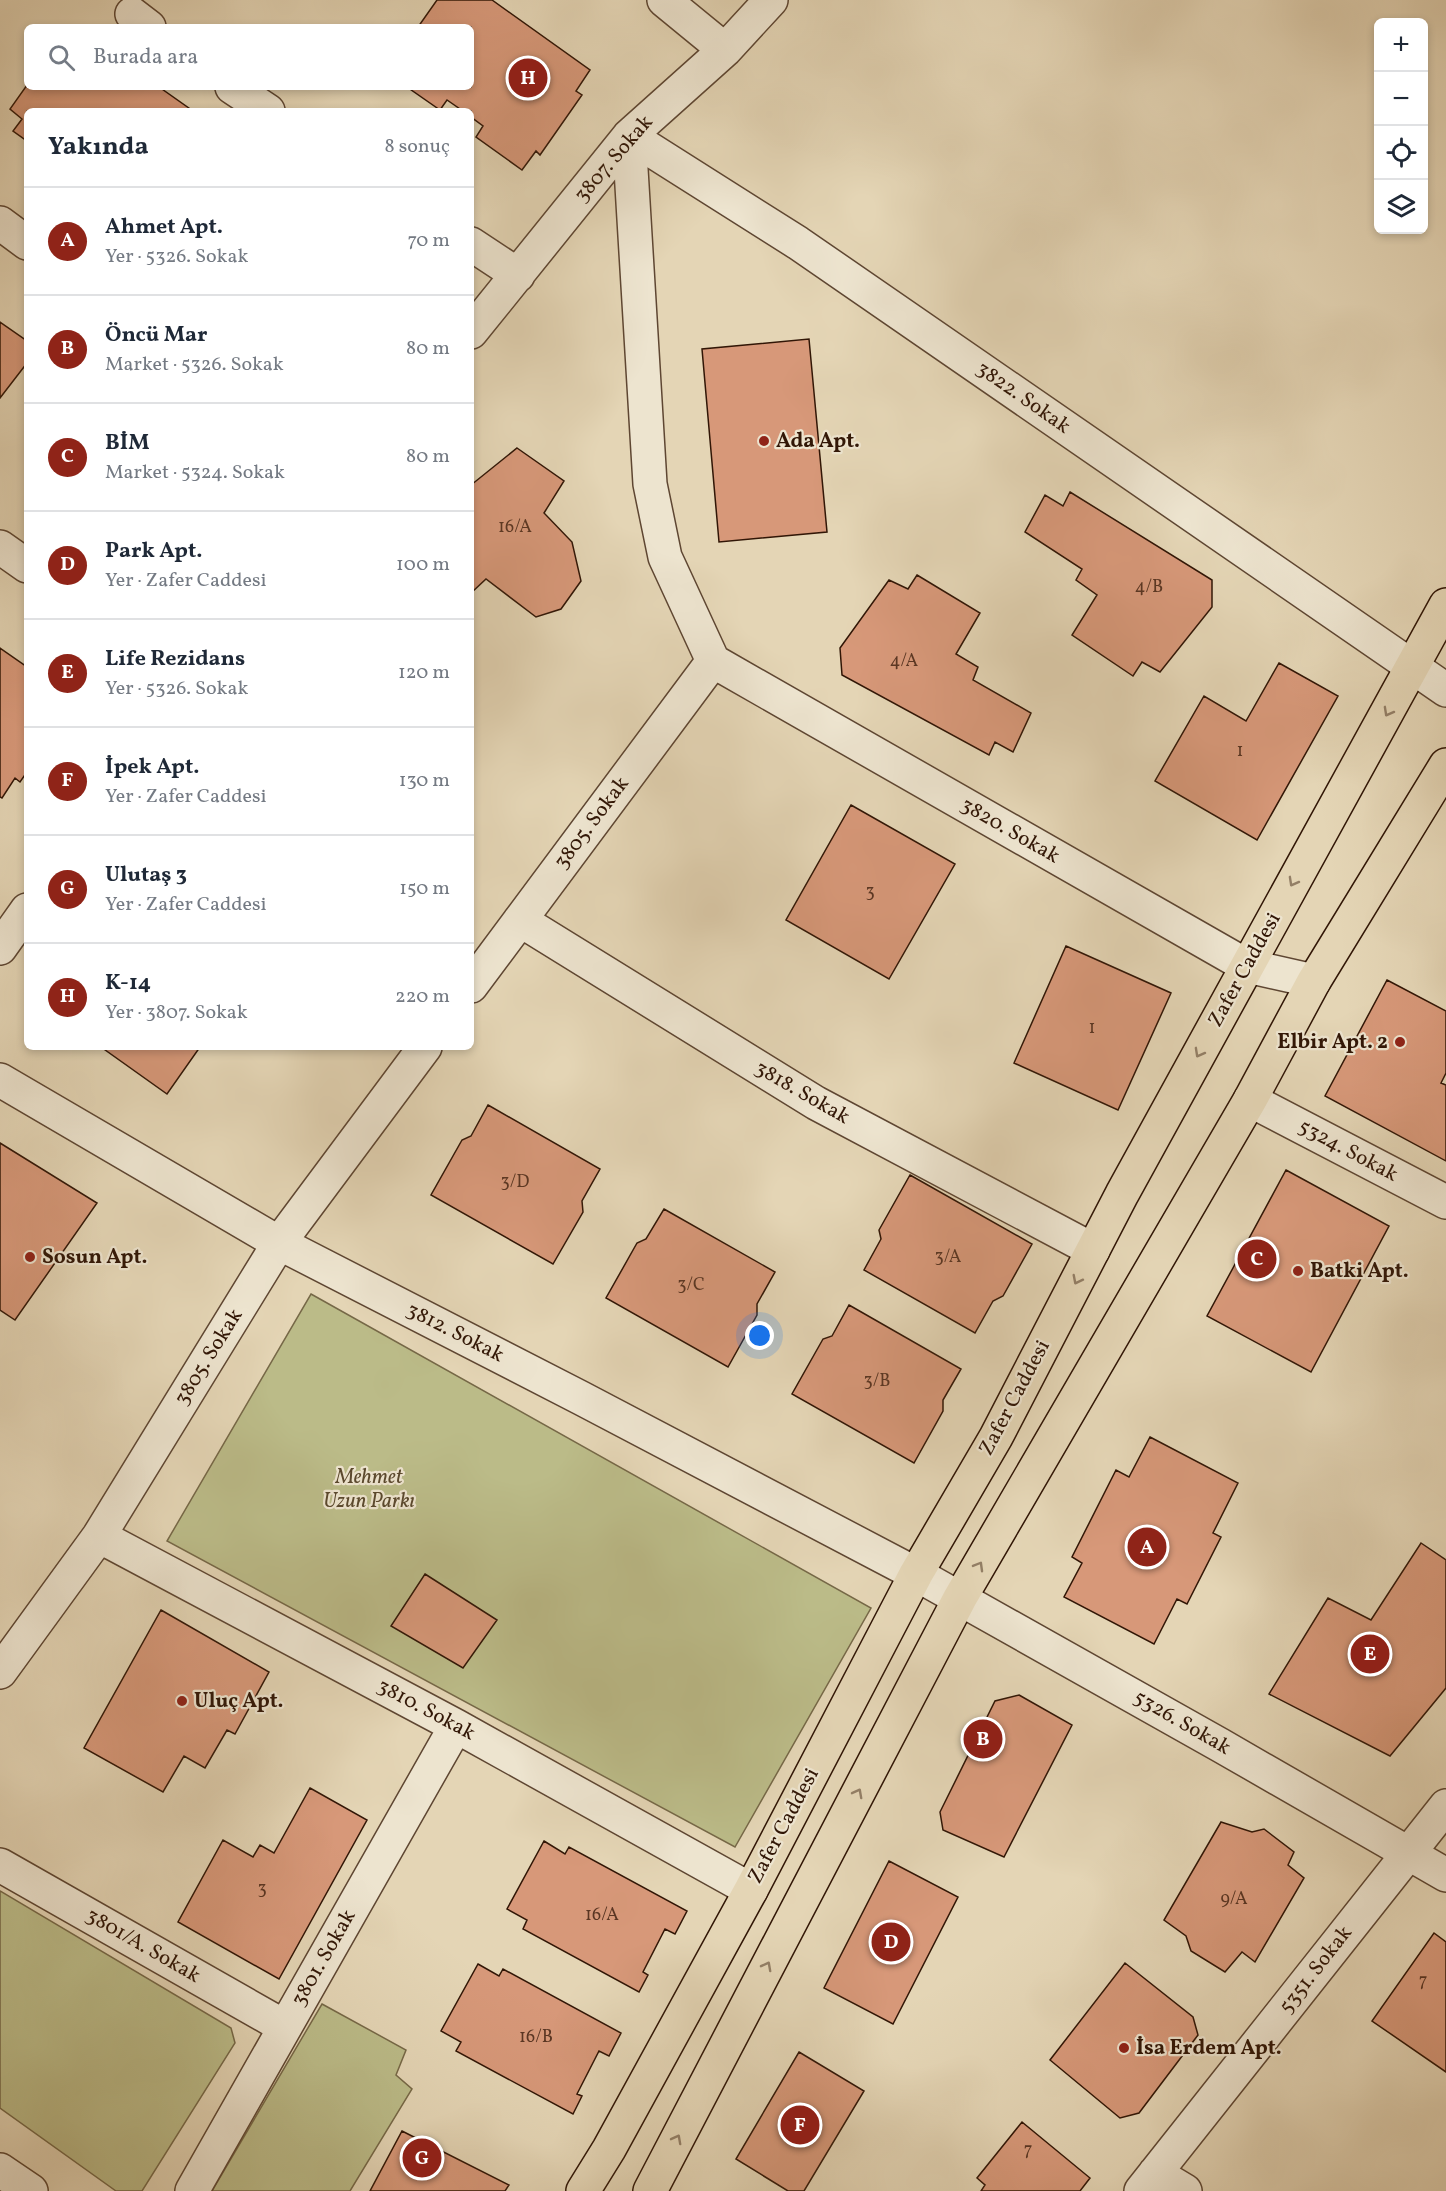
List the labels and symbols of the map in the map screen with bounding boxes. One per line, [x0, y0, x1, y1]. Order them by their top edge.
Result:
pin: H [508, 56, 548, 100]
street label: 3807. Sokak [568, 109, 660, 209]
street label: 3822. Sokak [970, 355, 1076, 441]
place label: Ada Apt. [776, 427, 860, 456]
marker: Ada Apt. [757, 434, 771, 448]
house number: 16/A [498, 515, 532, 540]
house number: 4/B [1135, 575, 1163, 600]
house number: 4/A [890, 649, 919, 674]
one-way arrow [1384, 705, 1395, 716]
house number: 1 [1237, 739, 1243, 764]
street label: 3805. Sokak [548, 770, 637, 875]
street label: 3820. Sokak [955, 791, 1065, 871]
one-way arrow [1289, 876, 1300, 886]
house number: 3 [865, 880, 875, 905]
street label: Zafer Caddesi [1202, 907, 1288, 1033]
house number: 1 [1089, 1016, 1095, 1041]
place label: Elbir Apt. 2 [1277, 1028, 1388, 1057]
marker: Elbir Apt. 2 [1393, 1035, 1407, 1049]
one-way arrow [1195, 1047, 1206, 1057]
street label: 3818. Sokak [749, 1054, 855, 1132]
street label: 5324. Sokak [1293, 1113, 1403, 1190]
house number: 3/D [501, 1170, 529, 1195]
pin: C [1238, 1236, 1276, 1282]
place label: Sosun Apt. [42, 1243, 147, 1272]
house number: 3/A [934, 1245, 962, 1270]
marker: Sosun Apt. [23, 1250, 37, 1264]
place label: Batki Apt. [1310, 1257, 1409, 1286]
marker: Batki Apt. [1291, 1264, 1305, 1278]
house number: 3/C [677, 1273, 705, 1298]
one-way arrow [1073, 1274, 1084, 1285]
street label: 3812. Sokak [401, 1296, 509, 1370]
street label: 3805. Sokak [168, 1303, 250, 1411]
your location [745, 1321, 774, 1350]
street label: Zafer Caddesi [972, 1335, 1058, 1461]
house number: 3/B [863, 1369, 891, 1394]
park label: Mehmet Uzun Parkı [323, 1463, 415, 1516]
pin: A [1128, 1524, 1166, 1570]
one-way arrow [971, 1562, 983, 1572]
pin: E [1350, 1632, 1390, 1676]
street label: 3810. Sokak [372, 1672, 481, 1748]
street label: 5326. Sokak [1128, 1683, 1236, 1763]
place label: Uluç Apt. [194, 1687, 284, 1716]
marker: Uluç Apt. [175, 1694, 189, 1708]
pin: B [964, 1716, 1002, 1762]
street label: Zafer Caddesi [741, 1763, 827, 1889]
one-way arrow [850, 1789, 862, 1800]
house number: 3 [257, 1877, 267, 1902]
house number: 9/A [1220, 1887, 1248, 1912]
street label: 3801/A. Sokak [80, 1901, 206, 1991]
house number: 16/A [585, 1903, 619, 1928]
street label: 3801. Sokak [285, 1904, 364, 2012]
pin: D [872, 1920, 910, 1964]
street label: 5351. Sokak [1273, 1920, 1360, 2020]
one-way arrow [760, 1962, 771, 1973]
house number: 7 [1419, 1969, 1427, 1994]
house number: 16/B [519, 2025, 553, 2050]
place label: İsa Erdem Apt. [1136, 2034, 1282, 2063]
marker: İsa Erdem Apt. [1117, 2041, 1131, 2055]
pin: F [780, 2102, 820, 2148]
one-way arrow [670, 2135, 681, 2145]
pin: G [402, 2136, 442, 2180]
house number: 7 [1024, 2138, 1032, 2163]

